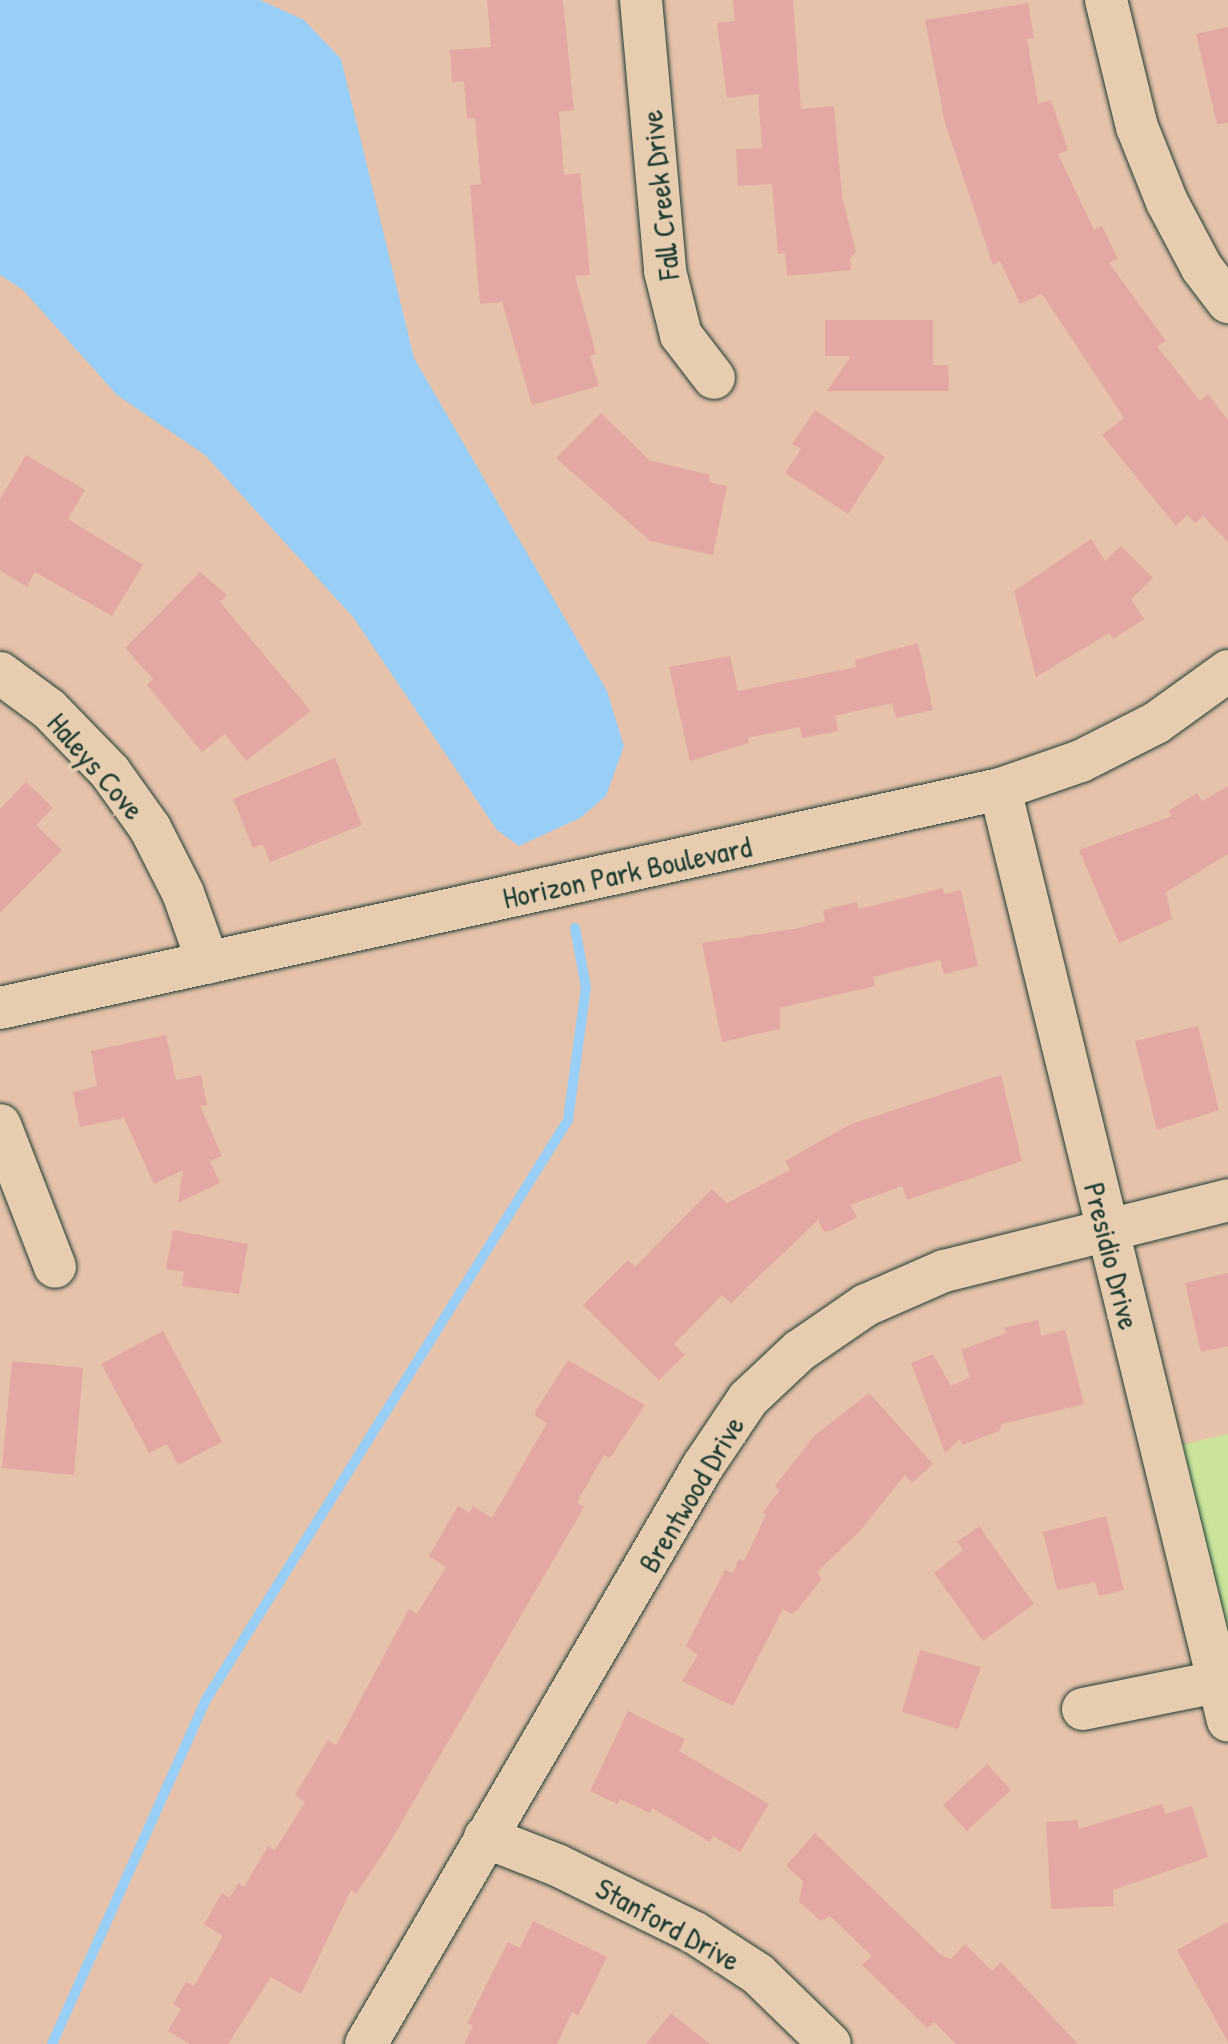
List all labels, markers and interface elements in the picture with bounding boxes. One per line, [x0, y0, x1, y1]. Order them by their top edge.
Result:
street label: Fall Creek Drive [633, 108, 687, 282]
street label: Haleys Cove [40, 705, 152, 827]
street label: Horizon Park Boulevard [499, 828, 755, 916]
street label: Presidio Drive [1076, 1179, 1148, 1333]
street label: Brentwood Drive [630, 1409, 752, 1579]
street label: Stanford Drive [590, 1870, 746, 1978]

